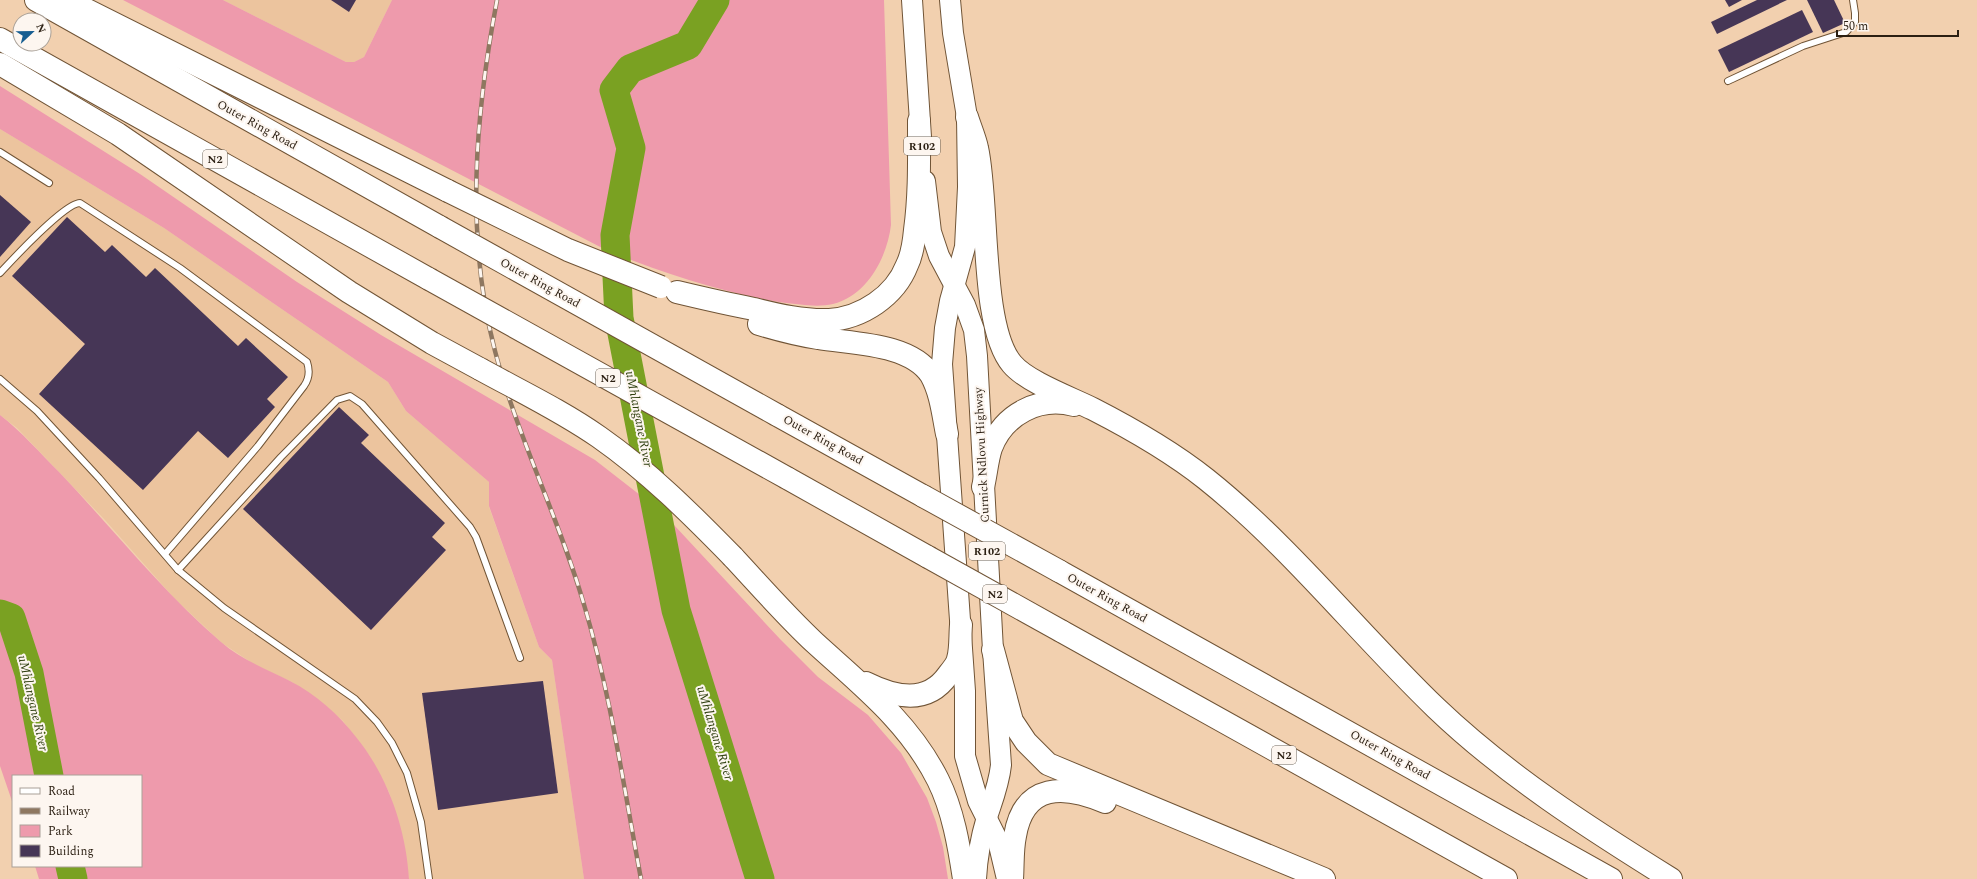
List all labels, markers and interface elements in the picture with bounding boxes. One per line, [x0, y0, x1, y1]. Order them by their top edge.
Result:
north arrow [12, 12, 52, 52]
scale bar [1837, 12, 1958, 38]
text: 50 m [1843, 17, 1868, 36]
text: N [31, 21, 50, 36]
street label: Outer Ring Road [213, 95, 301, 155]
road number: R102 [904, 137, 940, 155]
road number: N2 [203, 150, 227, 168]
street label: Outer Ring Road [496, 253, 584, 313]
road number: N2 [596, 369, 620, 387]
water label: uMhlangane River [620, 369, 658, 469]
street label: Curnick Ndlovu Highway [969, 386, 995, 523]
street label: Outer Ring Road [779, 410, 867, 470]
road number: R102 [969, 542, 1005, 560]
street label: Outer Ring Road [1063, 568, 1151, 628]
road number: N2 [983, 585, 1007, 603]
water label: uMhlangane River [12, 653, 54, 753]
water label: uMhlangane River [691, 683, 739, 783]
street label: Outer Ring Road [1346, 725, 1434, 785]
road number: N2 [1272, 746, 1296, 764]
legend [12, 775, 142, 867]
text: Road [48, 782, 75, 801]
text: Railway [48, 802, 91, 821]
text: Park [48, 822, 73, 841]
text: Building [48, 842, 94, 861]

